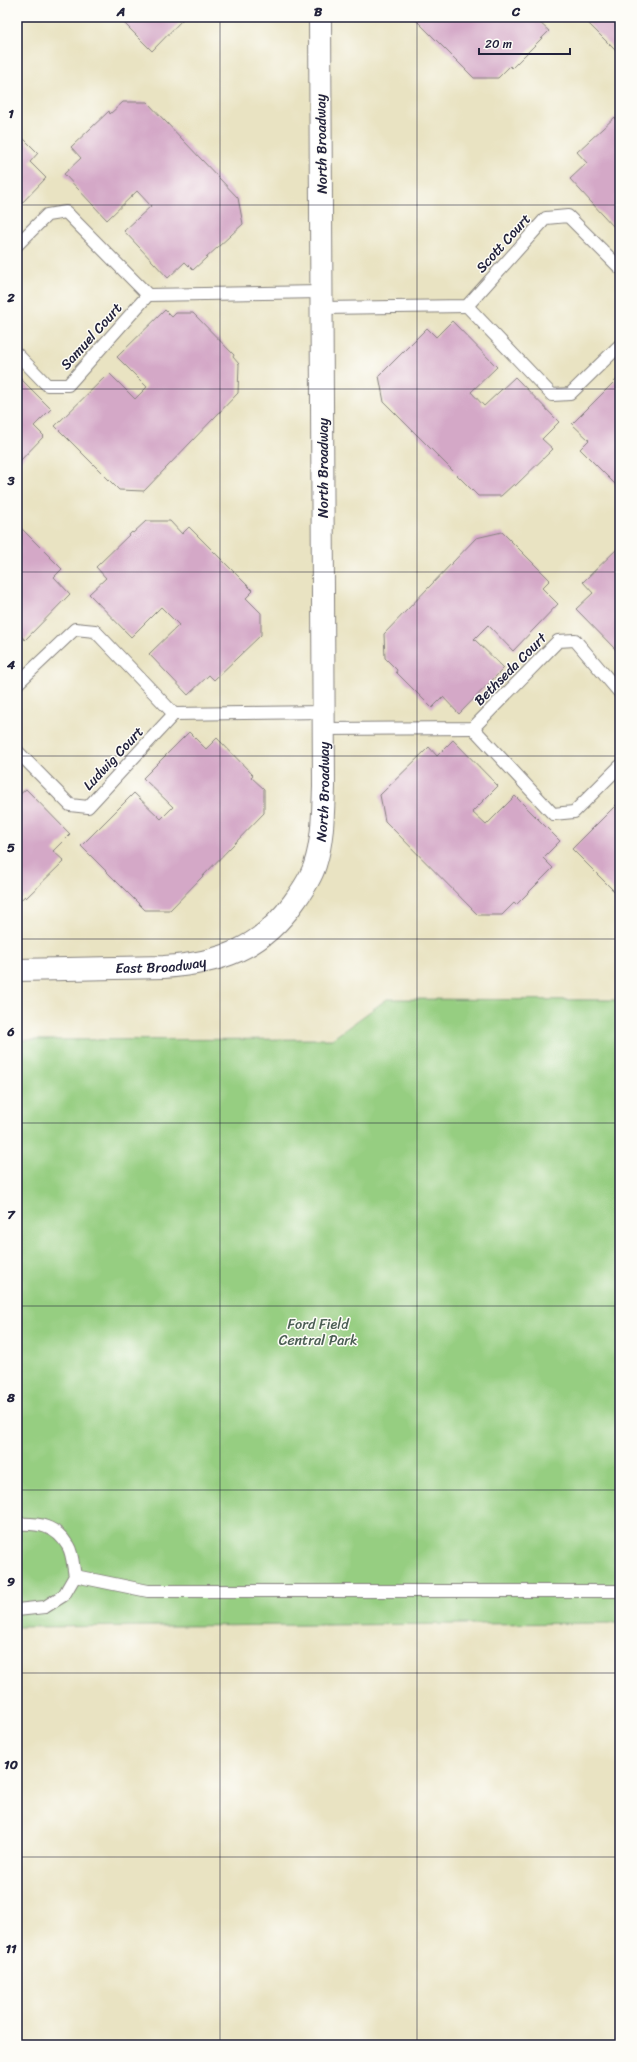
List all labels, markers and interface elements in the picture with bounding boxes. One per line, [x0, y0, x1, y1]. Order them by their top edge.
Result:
text: A [116, 0, 125, 23]
text: B [314, 0, 323, 23]
text: C [511, 0, 521, 23]
scale bar [479, 30, 570, 56]
text: 20 m [485, 33, 512, 55]
street label: North Broadway [308, 93, 335, 194]
text: 1 [8, 102, 14, 125]
street label: Scott Court [470, 208, 537, 279]
text: 2 [6, 286, 15, 309]
street label: Samuel Court [54, 297, 129, 376]
street label: North Broadway [311, 417, 336, 518]
text: 3 [6, 469, 15, 492]
street label: Bethseda Court [468, 626, 554, 712]
text: 4 [6, 653, 16, 676]
street label: Ludwig Court [77, 720, 150, 796]
street label: North Broadway [309, 741, 337, 843]
text: 5 [7, 836, 15, 859]
street label: East Broadway [115, 949, 210, 981]
text: 6 [6, 1020, 15, 1043]
text: 7 [7, 1203, 16, 1226]
park label: Ford Field Central Park [279, 1312, 357, 1353]
text: 8 [6, 1386, 15, 1409]
text: 9 [7, 1570, 15, 1593]
text: 10 [4, 1753, 18, 1776]
text: 11 [5, 1937, 17, 1960]

